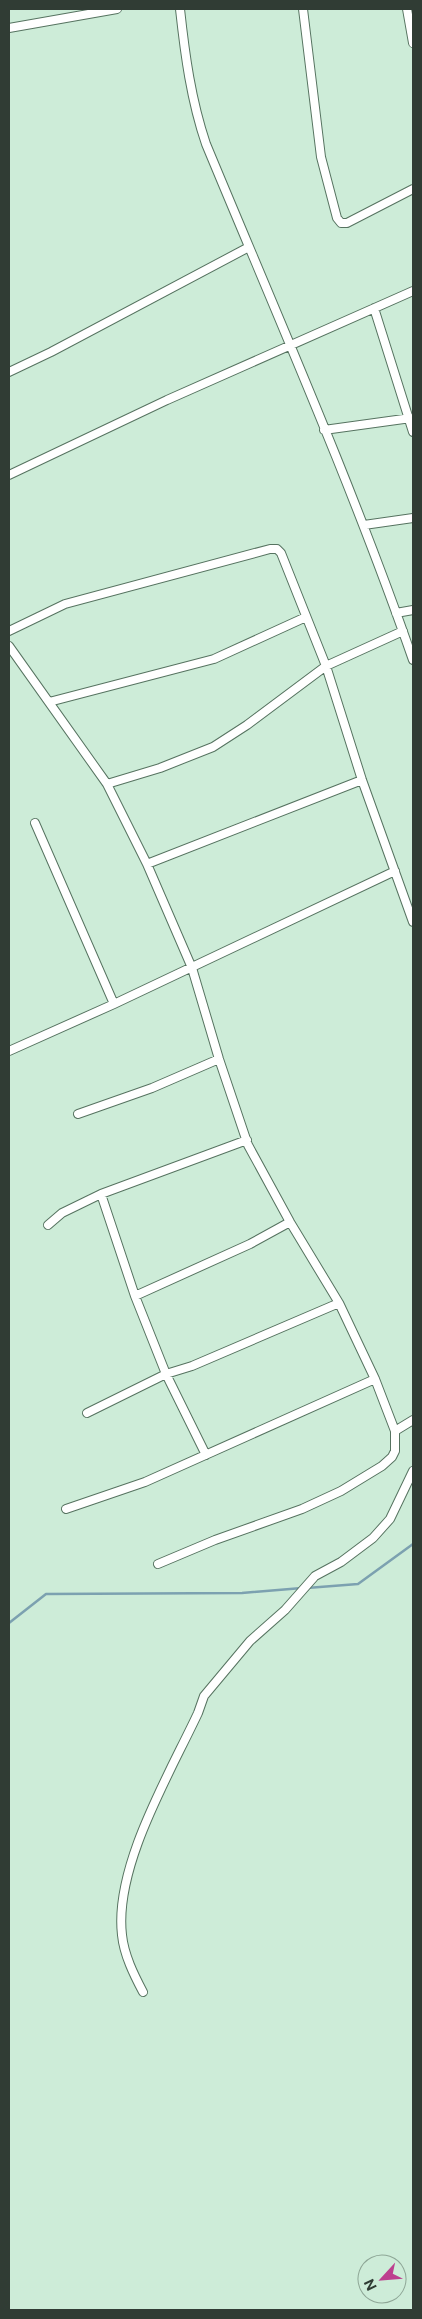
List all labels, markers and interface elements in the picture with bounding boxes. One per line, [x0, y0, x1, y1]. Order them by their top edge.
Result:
north arrow [357, 2254, 407, 2304]
text: N [361, 2276, 380, 2293]

